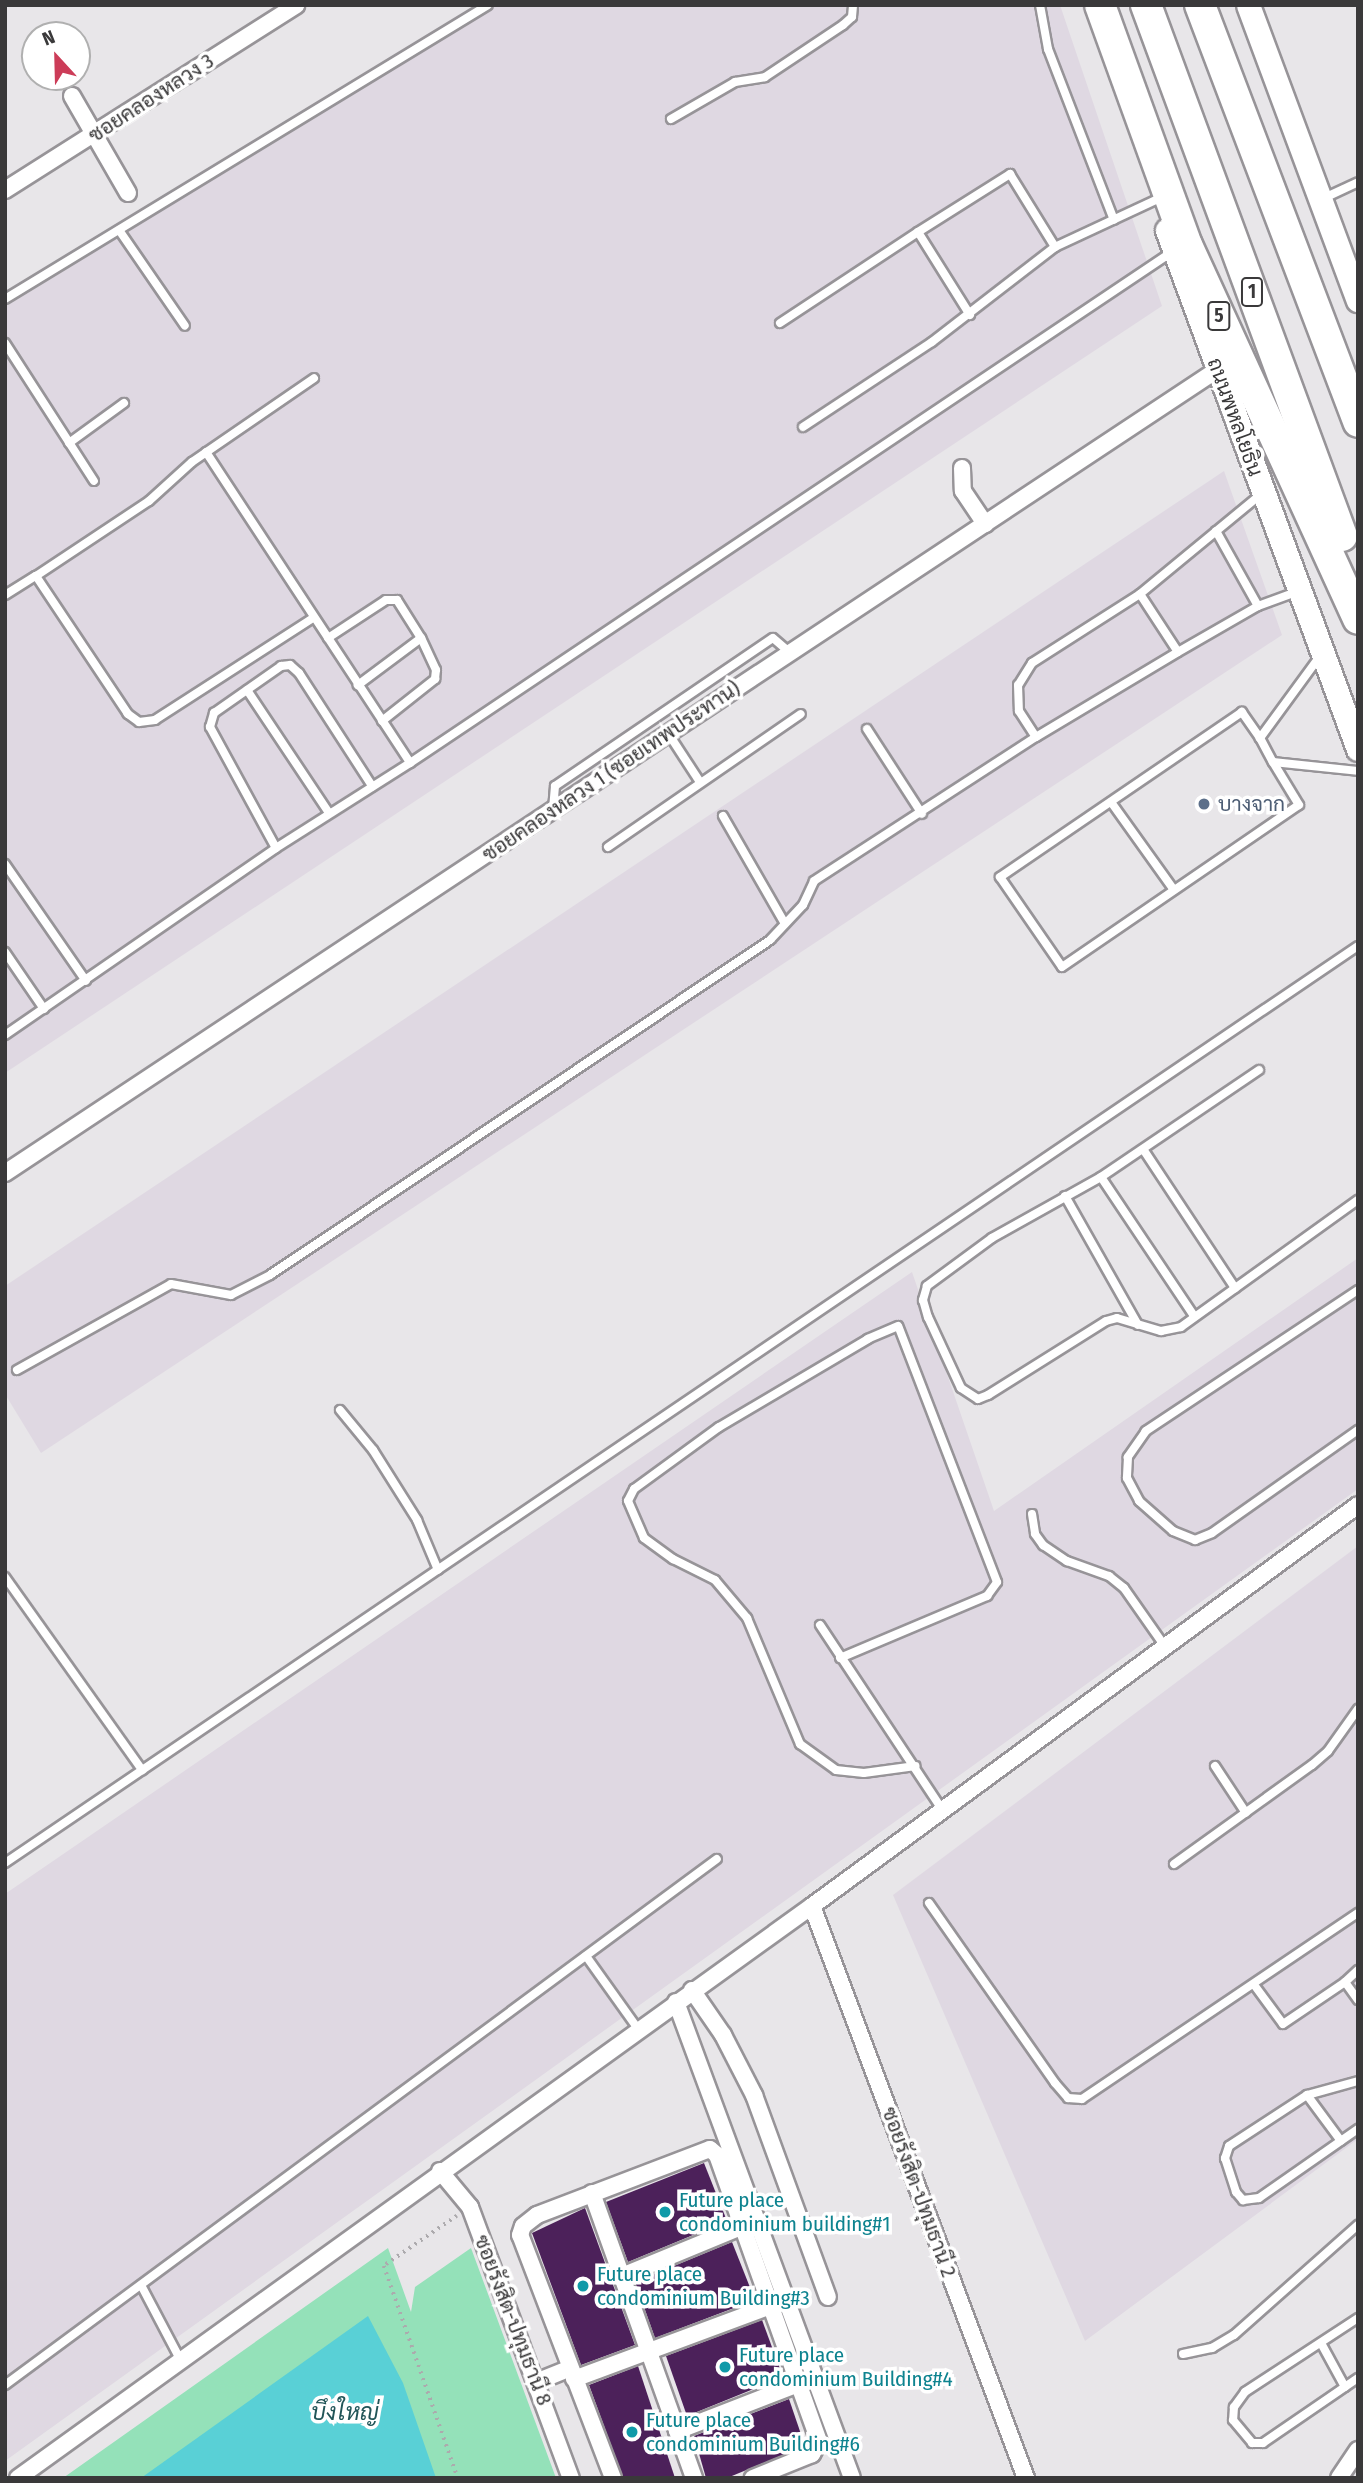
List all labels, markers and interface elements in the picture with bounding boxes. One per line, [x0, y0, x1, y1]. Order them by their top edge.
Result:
north arrow [21, 21, 91, 91]
text: N [39, 25, 58, 51]
street label: ซอยคลองหลวง 3 [84, 48, 218, 148]
road number: 1 [1240, 276, 1264, 308]
road number: 5 [1207, 300, 1231, 332]
street label: ถนนพหลโยธิน [1202, 354, 1268, 480]
street label: ซอยคลองหลวง 1 (ซอยเทพประทาน) [477, 675, 745, 867]
place label: บางจาก [1218, 791, 1285, 817]
marker: บางจาก [1196, 796, 1212, 812]
street label: ซอยรังสิต-ปทุมธานี 2 [877, 2103, 961, 2281]
place label: Future place condominium building#1 [679, 2187, 890, 2237]
marker: Future place condominium building#1 [657, 2204, 673, 2220]
street label: ซอยรังสิต-ปทุมธานี 8 [469, 2231, 557, 2409]
place label: Future place condominium Building#3 [597, 2261, 810, 2311]
marker: Future place condominium Building#3 [575, 2278, 591, 2294]
place label: Future place condominium Building#4 [739, 2342, 953, 2392]
marker: Future place condominium Building#4 [717, 2359, 733, 2375]
water label: บึงใหญ่ [311, 2398, 379, 2426]
place label: Future place condominium Building#6 [646, 2407, 860, 2457]
marker: Future place condominium Building#6 [624, 2424, 640, 2440]

